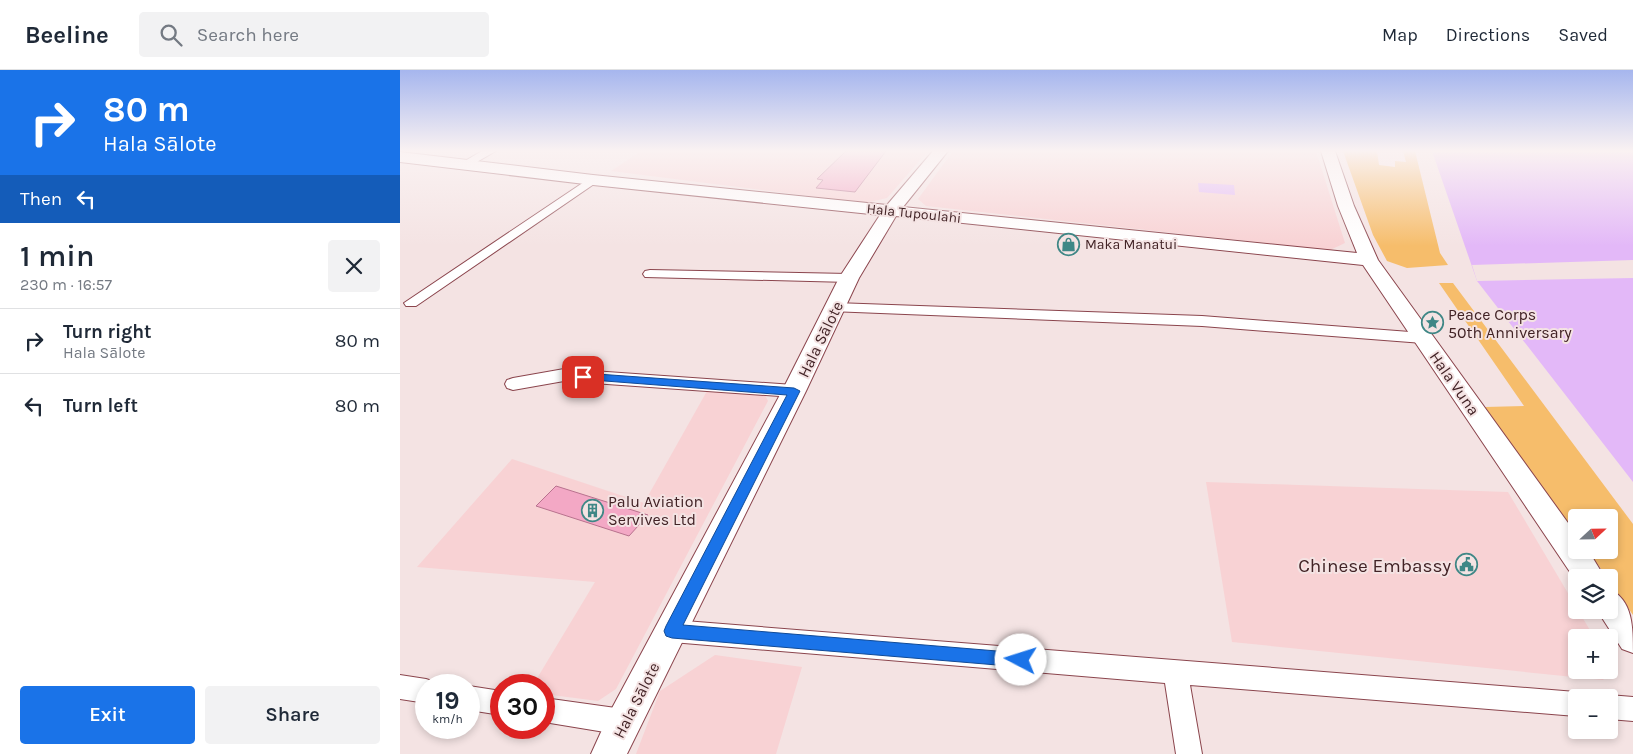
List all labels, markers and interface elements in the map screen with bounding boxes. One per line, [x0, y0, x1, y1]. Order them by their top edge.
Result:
search box [139, 12, 489, 57]
text: Beeline [25, 21, 109, 49]
icon: search [157, 21, 185, 49]
text: Search here [197, 24, 299, 46]
text: Map [1382, 24, 1418, 46]
text: Directions [1446, 24, 1530, 46]
text: Saved [1558, 24, 1608, 46]
text: 80 m [103, 89, 190, 130]
icon: right [20, 90, 85, 155]
text: Hala Sālote [103, 131, 216, 157]
icon: left [72, 185, 100, 213]
text: Then [20, 188, 62, 210]
street label: Hala Tupoulahi [866, 200, 962, 227]
shop icon: Maka Manatui [1057, 232, 1081, 256]
place label: Maka Manatui [1085, 236, 1177, 253]
text: 1 min [20, 238, 94, 274]
button: close [328, 240, 380, 292]
text: 230 m · 16:57 [20, 275, 112, 294]
street label: Hala Sālote [794, 298, 847, 380]
place label: Peace Corps 50th Anniversary [1448, 305, 1572, 342]
place icon: Peace Corps 50th Anniversary [1420, 311, 1444, 335]
text: Turn right [63, 321, 152, 343]
icon: right [20, 327, 48, 355]
text: 80 m [335, 330, 380, 352]
text: Hala Sālote [63, 343, 146, 362]
street label: Hala Vuna [1426, 348, 1484, 419]
pin [562, 356, 604, 398]
icon: arrive [569, 363, 597, 391]
icon: left [20, 392, 48, 420]
text: Turn left [63, 395, 138, 417]
text: 80 m [335, 395, 380, 417]
place label: Palu Aviation Servives Ltd [608, 492, 703, 529]
building icon: Palu Aviation Servives Ltd [580, 498, 604, 522]
north arrow [1568, 509, 1618, 559]
map controls [1568, 509, 1618, 739]
public building icon: Chinese Embassy [1455, 553, 1479, 577]
place label: Chinese Embassy [1298, 555, 1451, 577]
button: layers [1568, 569, 1618, 619]
button: + [1568, 629, 1618, 679]
position arrow [994, 633, 1046, 685]
street label: Hala Sālote [609, 659, 664, 741]
speed limit sign: 30 [490, 674, 555, 739]
button: Exit [20, 686, 195, 744]
button: Share [205, 686, 380, 744]
text: 19 [435, 686, 460, 715]
button: − [1568, 689, 1618, 739]
text: km/h [432, 712, 463, 726]

